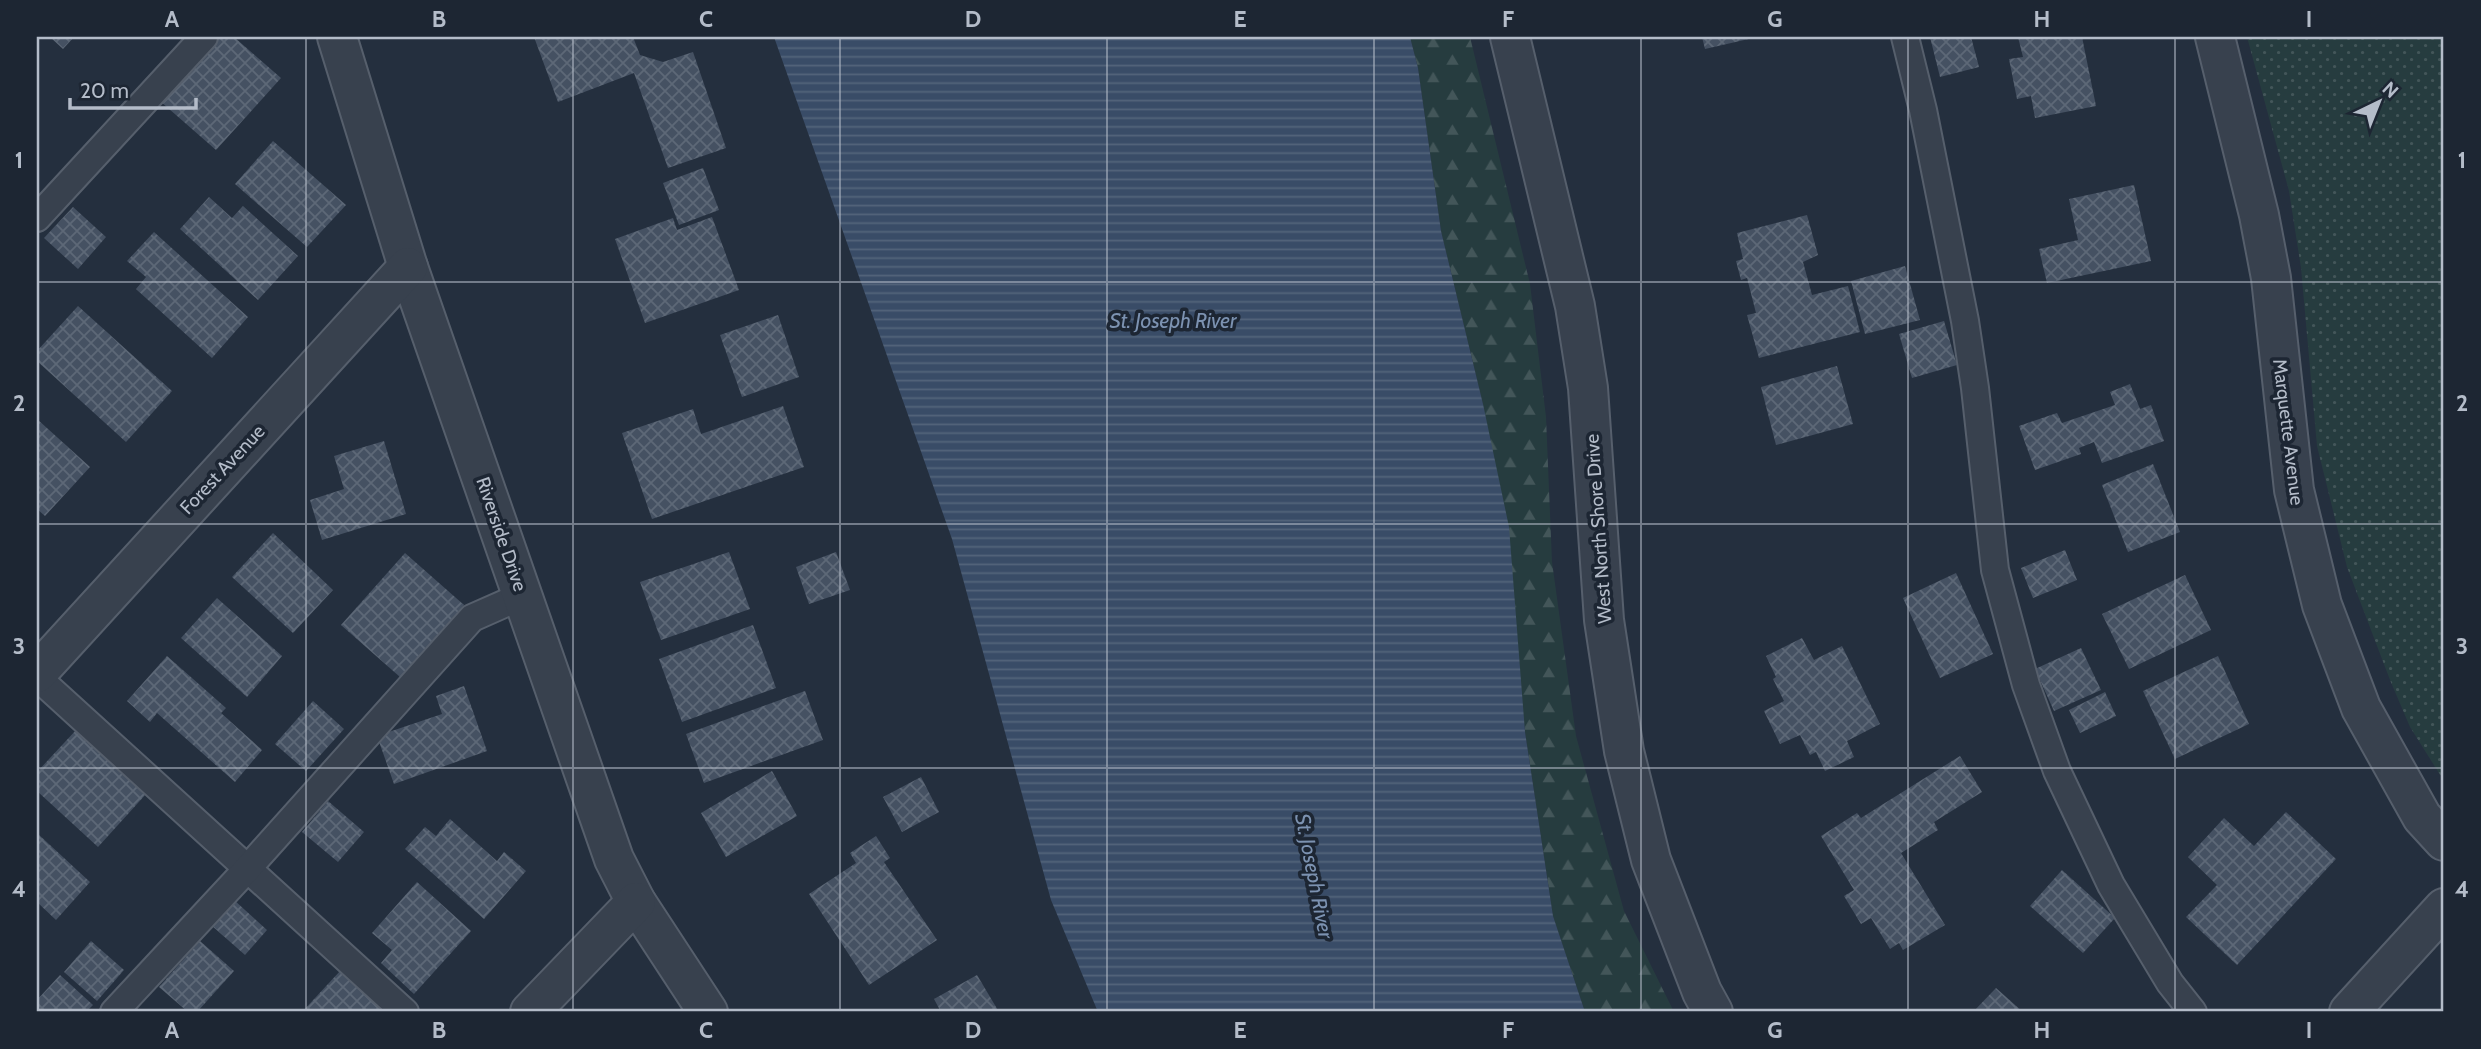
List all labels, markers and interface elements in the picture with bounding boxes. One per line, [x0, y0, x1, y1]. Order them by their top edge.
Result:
text: A [165, 5, 180, 33]
text: B [432, 5, 446, 33]
text: C [699, 5, 713, 33]
text: D [965, 5, 981, 33]
text: E [1233, 5, 1247, 33]
text: F [1502, 5, 1514, 33]
text: G [1767, 5, 1783, 33]
text: H [2034, 5, 2050, 33]
text: I [2306, 5, 2312, 33]
scale bar [70, 66, 196, 110]
north arrow [2344, 66, 2414, 136]
text: N [2377, 77, 2403, 103]
text: 20 m [80, 78, 129, 103]
text: 1 [15, 146, 23, 174]
text: 1 [2458, 146, 2466, 174]
water label: St. Joseph River [1110, 308, 1238, 333]
street label: Marquette Avenue [2268, 357, 2309, 507]
text: 2 [13, 389, 25, 417]
text: 2 [2456, 389, 2468, 417]
street label: Forest Avenue [175, 420, 270, 519]
street label: West North Shore Drive [1580, 433, 1617, 625]
street label: Riverside Drive [471, 474, 532, 595]
text: 3 [13, 632, 25, 660]
text: 3 [2456, 632, 2468, 660]
water label: St. Joseph River [1290, 811, 1339, 942]
text: 4 [12, 875, 26, 903]
text: 4 [2455, 875, 2469, 903]
text: A [165, 1016, 180, 1044]
text: B [432, 1016, 446, 1044]
text: C [699, 1016, 713, 1044]
text: D [965, 1016, 981, 1044]
text: E [1233, 1016, 1247, 1044]
text: F [1502, 1016, 1514, 1044]
text: G [1767, 1016, 1783, 1044]
text: H [2034, 1016, 2050, 1044]
text: I [2306, 1016, 2312, 1044]

